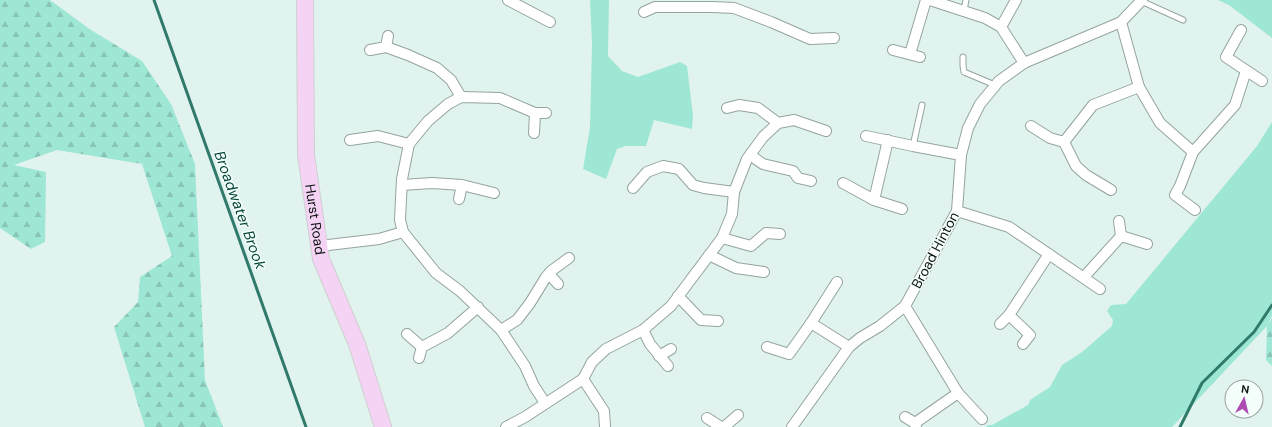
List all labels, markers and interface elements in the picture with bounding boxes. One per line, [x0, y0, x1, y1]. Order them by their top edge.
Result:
water label: Broadwater Brook [209, 148, 271, 272]
street label: Hurst Road [301, 183, 329, 256]
street label: Broad Hinton [907, 209, 963, 291]
north arrow [1224, 379, 1264, 419]
text: N [1240, 382, 1250, 397]

